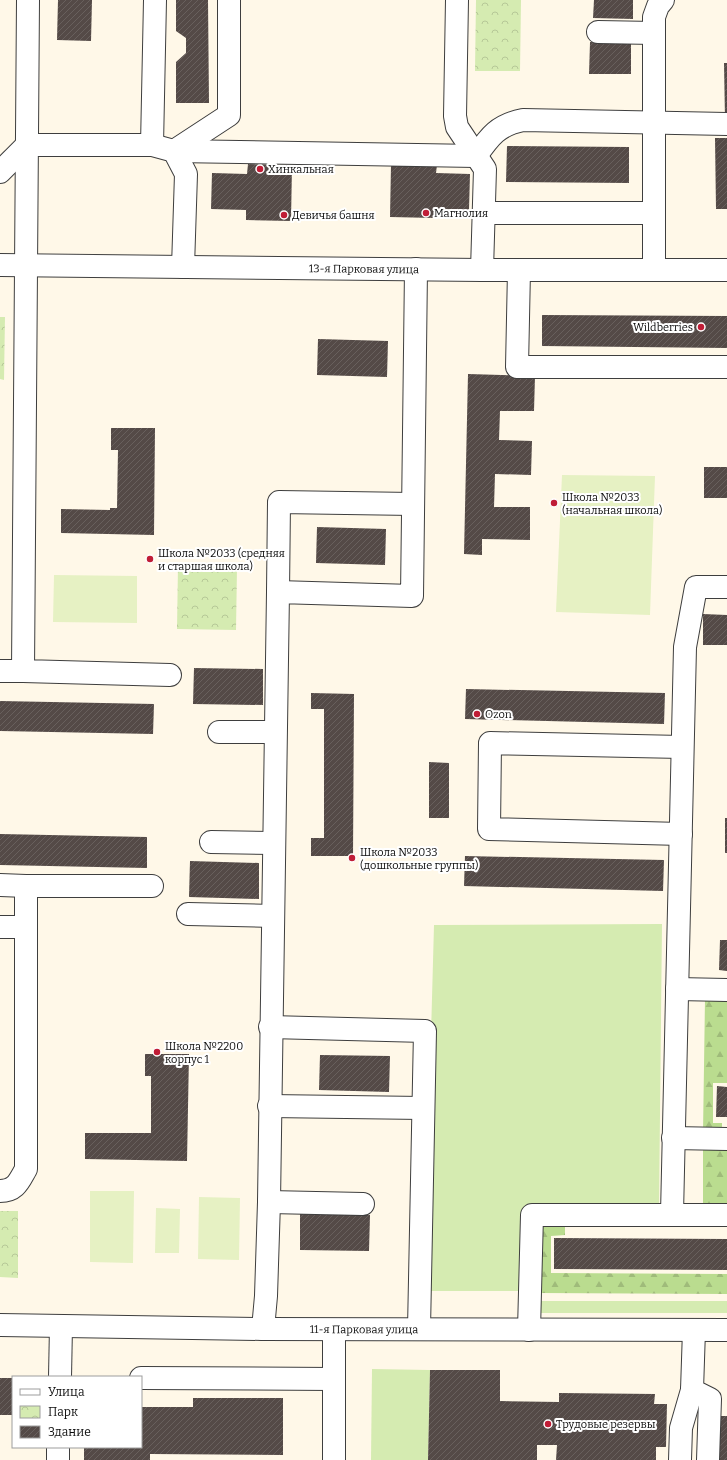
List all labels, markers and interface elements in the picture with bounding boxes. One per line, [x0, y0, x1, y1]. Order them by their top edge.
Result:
place label: Хинкальная [268, 163, 334, 176]
marker: Хинкальная [255, 164, 265, 174]
place label: Магнолия [434, 207, 488, 220]
marker: Магнолия [421, 208, 431, 218]
place label: Девичья башня [292, 209, 375, 222]
marker: Девичья башня [279, 210, 289, 220]
street label: 13-я Парковая улица [309, 262, 419, 276]
place label: Wildberries [633, 321, 693, 334]
marker: Wildberries [696, 322, 706, 332]
place label: Школа №2033 (начальная школа) [562, 491, 662, 517]
marker: Школа №2033 (начальная школа) [549, 498, 559, 508]
place label: Школа №2033 (средняя и старшая школа) [158, 547, 285, 573]
marker: Школа №2033 (средняя и старшая школа) [145, 554, 155, 564]
place label: Ozon [485, 708, 512, 721]
marker: Ozon [472, 709, 482, 719]
place label: Школа №2033 (дошкольные группы) [360, 846, 478, 872]
marker: Школа №2033 (дошкольные группы) [347, 853, 357, 863]
place label: Школа №2200 корпус 1 [165, 1040, 243, 1066]
marker: Школа №2200 корпус 1 [152, 1047, 162, 1057]
street label: 11-я Парковая улица [310, 1323, 418, 1336]
legend [12, 1376, 142, 1448]
text: Улица [48, 1385, 85, 1399]
text: Парк [48, 1405, 78, 1419]
place label: Трудовые резервы [556, 1418, 656, 1431]
marker: Трудовые резервы [543, 1419, 553, 1429]
text: Здание [48, 1425, 91, 1439]

